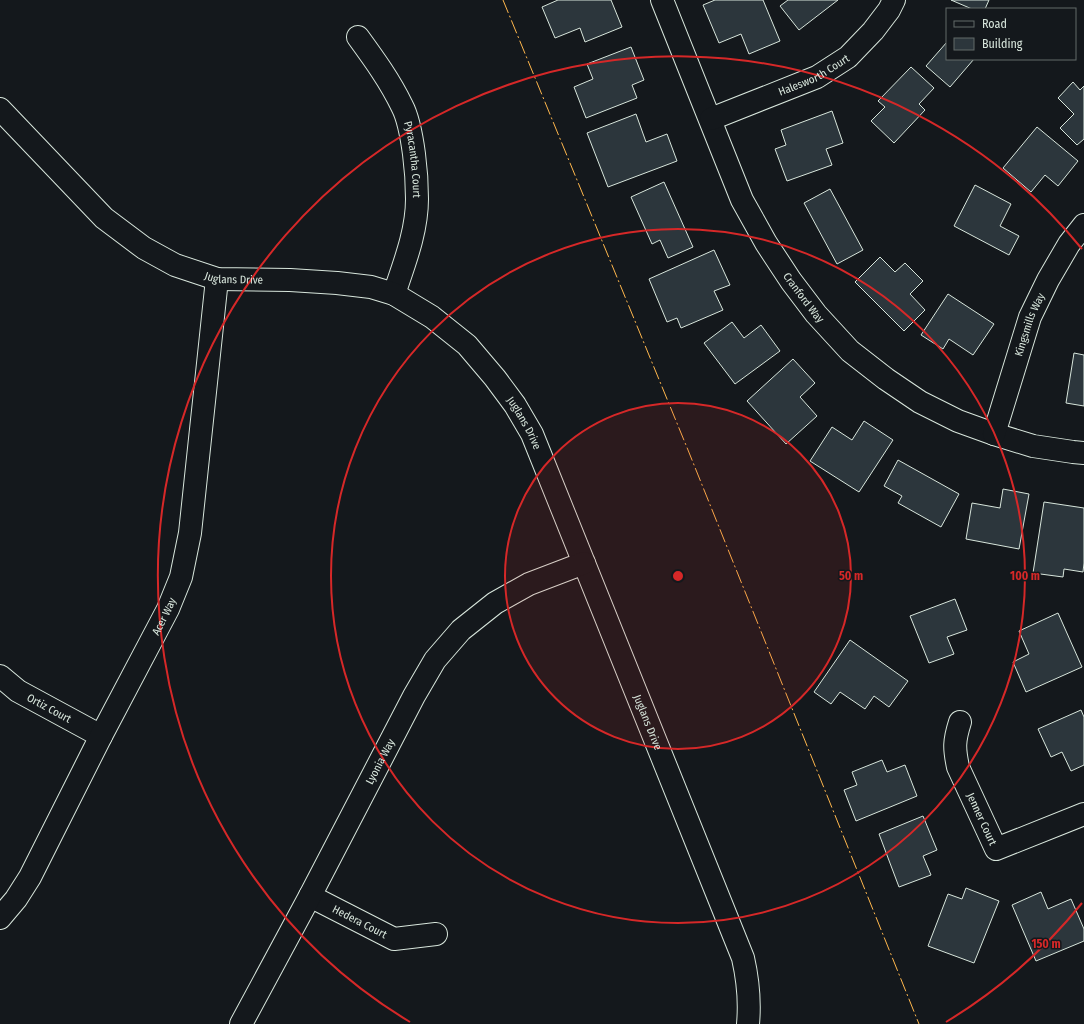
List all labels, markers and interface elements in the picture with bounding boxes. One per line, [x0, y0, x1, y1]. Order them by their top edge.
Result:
legend [946, 8, 1076, 60]
text: Road [982, 17, 1007, 31]
text: Building [982, 37, 1023, 51]
street label: Halesworth Court [777, 52, 852, 99]
street label: Pyracantha Court [401, 120, 423, 198]
street label: Juglans Drive [203, 269, 263, 287]
street label: Cranford Way [780, 270, 827, 326]
street label: Kingsmills Way [1012, 291, 1048, 358]
street label: Juglans Drive [504, 394, 544, 451]
centre of rings [671, 569, 685, 583]
text: 50 m [839, 569, 863, 583]
text: 100 m [1010, 569, 1040, 583]
street label: Acer Way [149, 596, 179, 637]
street label: Ortiz Court [25, 691, 74, 726]
street label: Juglans Drive [631, 693, 665, 752]
street label: Lyonia Way [363, 737, 398, 787]
street label: Jenner Court [964, 791, 1000, 848]
street label: Hedera Court [330, 903, 389, 941]
text: 150 m [1031, 937, 1061, 951]

